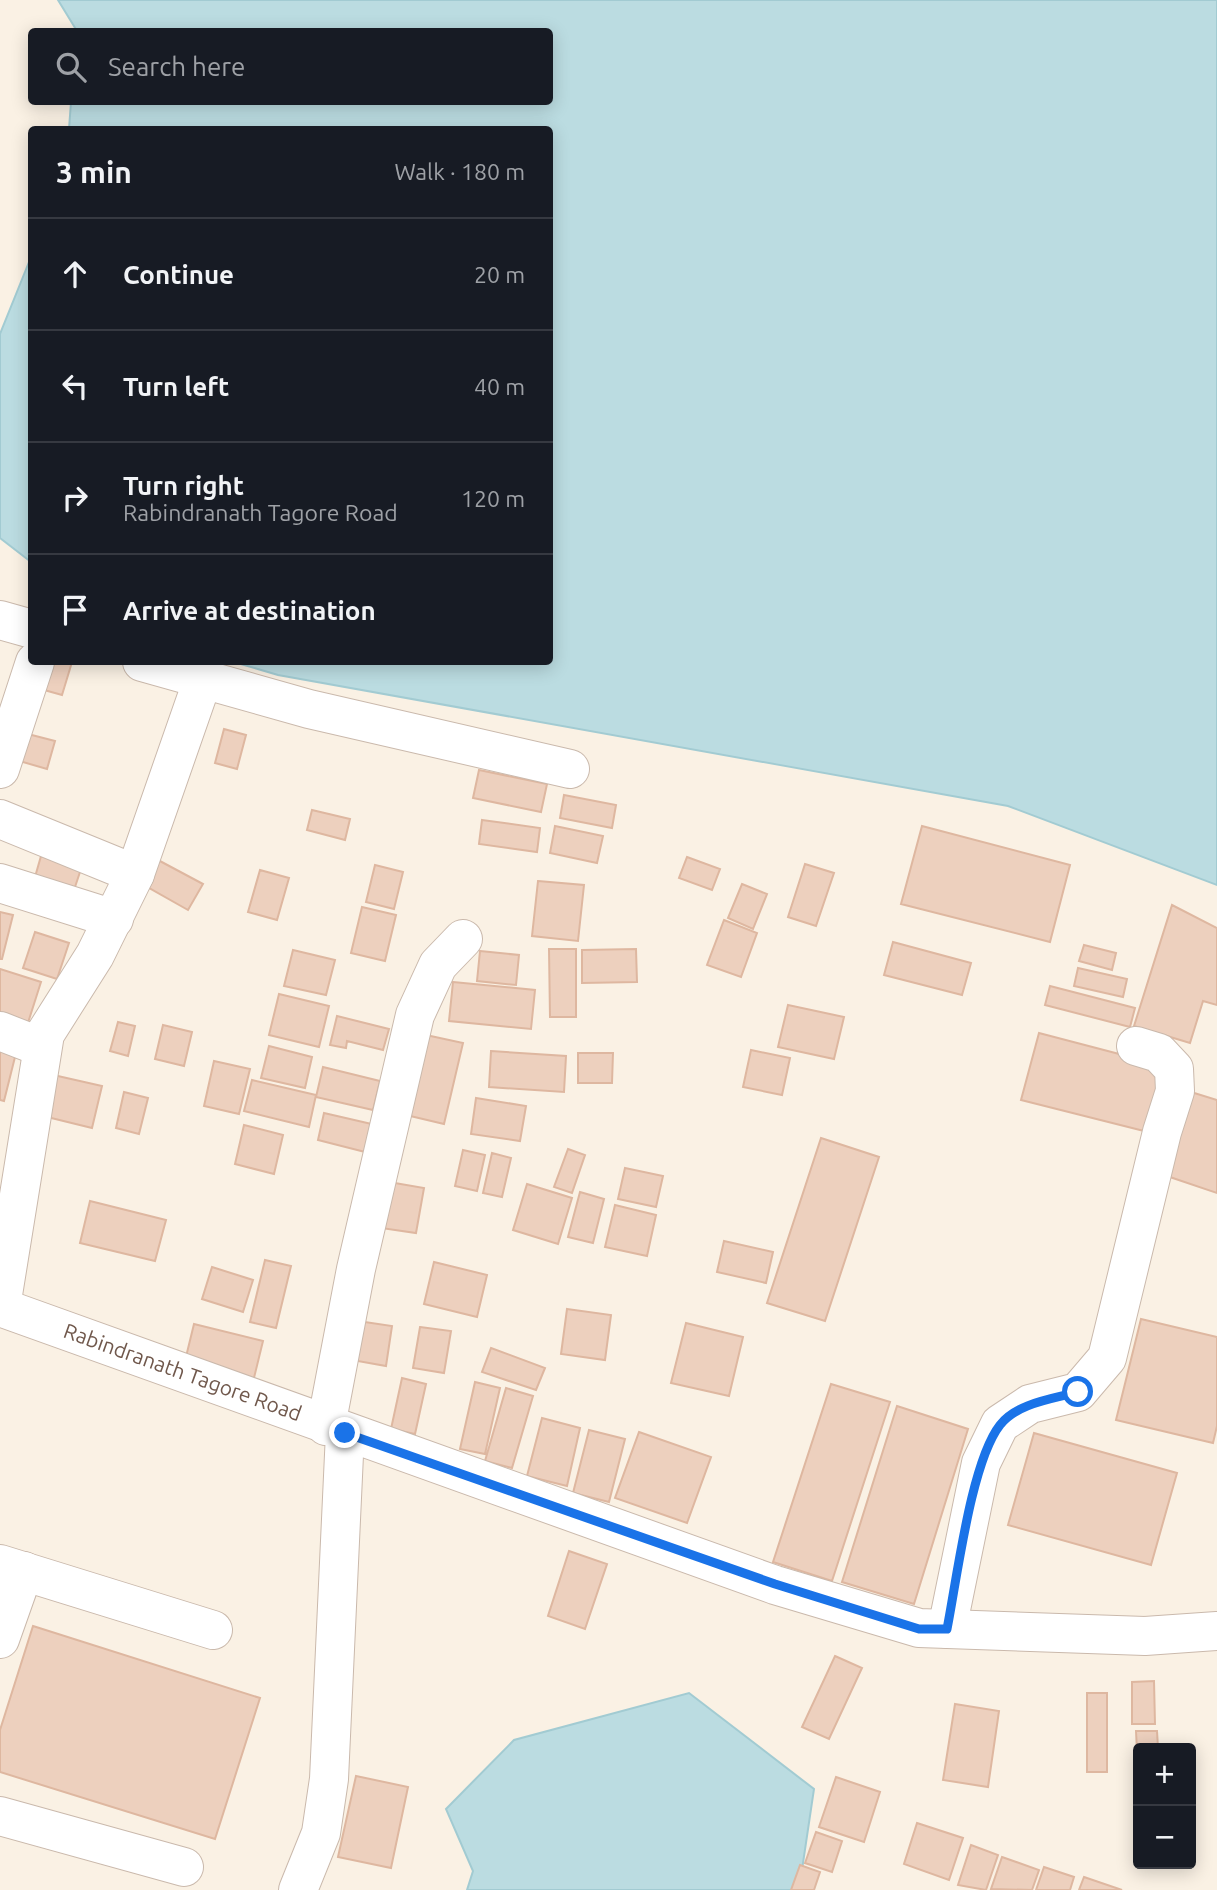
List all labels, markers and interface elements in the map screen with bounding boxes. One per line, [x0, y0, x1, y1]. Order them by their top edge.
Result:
search box [28, 28, 553, 105]
icon: search [52, 48, 90, 86]
text: Search here [108, 52, 245, 81]
text: 3 min [56, 155, 132, 189]
text: Walk · 180 m [394, 159, 525, 184]
icon: ahead [56, 255, 94, 293]
text: Continue [123, 260, 234, 289]
text: 20 m [474, 262, 525, 287]
icon: left [56, 367, 94, 405]
text: Turn left [123, 372, 229, 401]
text: 40 m [474, 374, 525, 399]
text: Turn right [123, 471, 244, 500]
icon: right [56, 479, 94, 517]
text: 120 m [461, 486, 525, 511]
text: Rabindranath Tagore Road [123, 500, 398, 525]
icon: arrive [56, 591, 94, 629]
text: Arrive at destination [123, 596, 376, 625]
street label: Rabindranath Tagore Road [61, 1318, 305, 1425]
route start [1062, 1376, 1093, 1407]
route end [329, 1417, 360, 1448]
map controls [1133, 1743, 1196, 1869]
button: + [1133, 1743, 1196, 1806]
button: − [1133, 1806, 1196, 1869]

